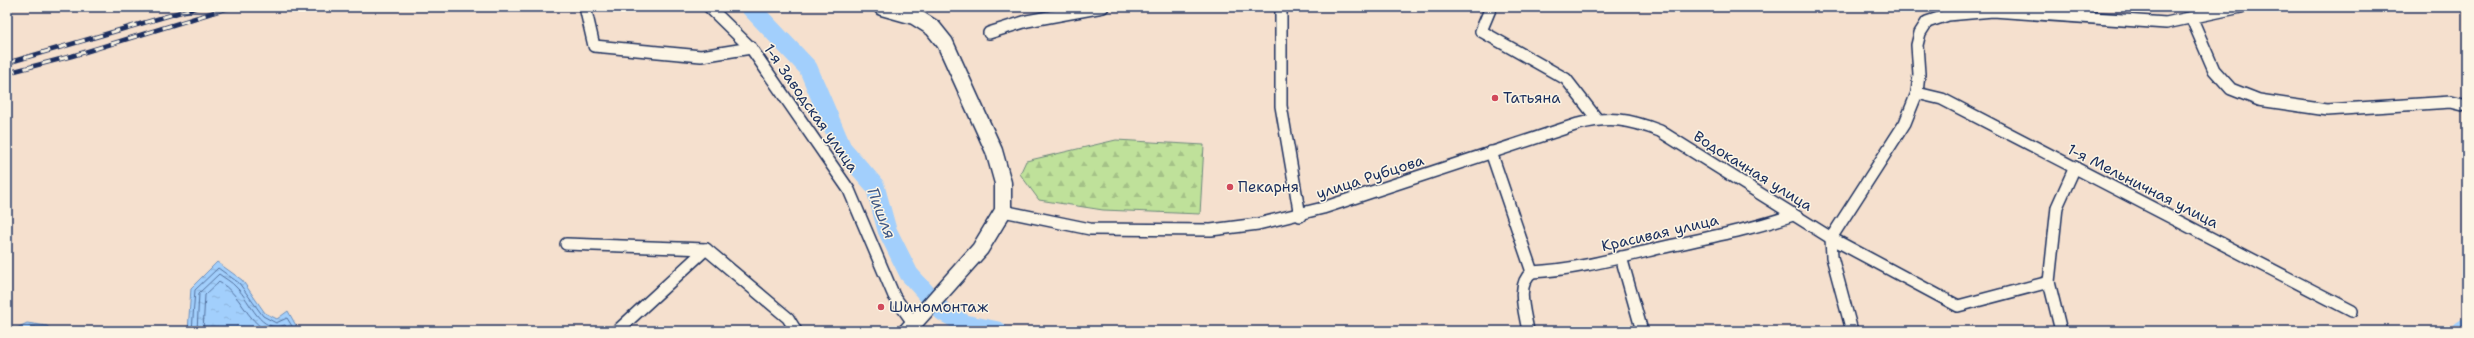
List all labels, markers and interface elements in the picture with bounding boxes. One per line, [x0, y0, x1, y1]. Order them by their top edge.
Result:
street label: 1-я Заводская улица [759, 40, 863, 177]
place label: Татьяна [1503, 88, 1561, 108]
marker: Татьяна [1490, 93, 1500, 103]
street label: Водокачная улица [1690, 126, 1817, 216]
street label: 1-я Мельничная улица [2064, 139, 2223, 233]
street label: улица Рубцова [1314, 150, 1427, 204]
place label: Пекарня [1238, 177, 1299, 197]
marker: Пекарня [1225, 182, 1235, 192]
water label: Пишля [862, 185, 901, 242]
street label: Красивая улица [1599, 210, 1721, 256]
place label: Шиномонтаж [889, 297, 989, 317]
marker: Шиномонтаж [876, 302, 886, 312]

